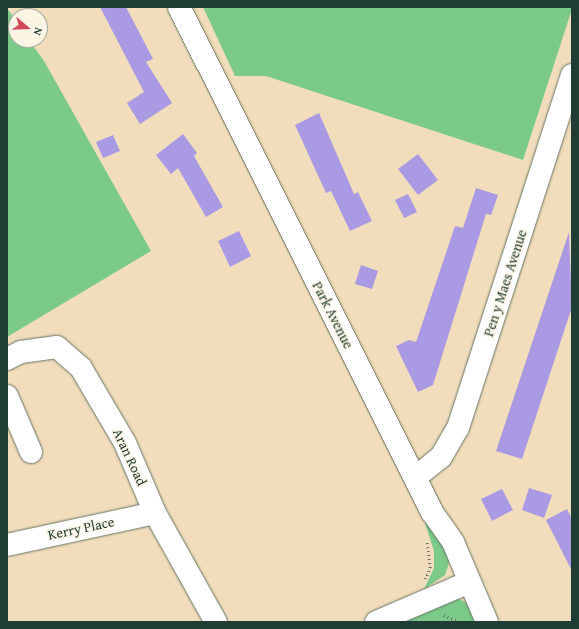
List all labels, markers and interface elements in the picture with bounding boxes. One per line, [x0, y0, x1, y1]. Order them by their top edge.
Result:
north arrow [8, 8, 48, 48]
text: N [30, 25, 47, 38]
street label: Pen y Maes Avenue [480, 227, 530, 339]
street label: Park Avenue [309, 279, 357, 351]
street label: Aran Road [110, 426, 150, 488]
street label: Kerry Place [46, 513, 116, 543]

